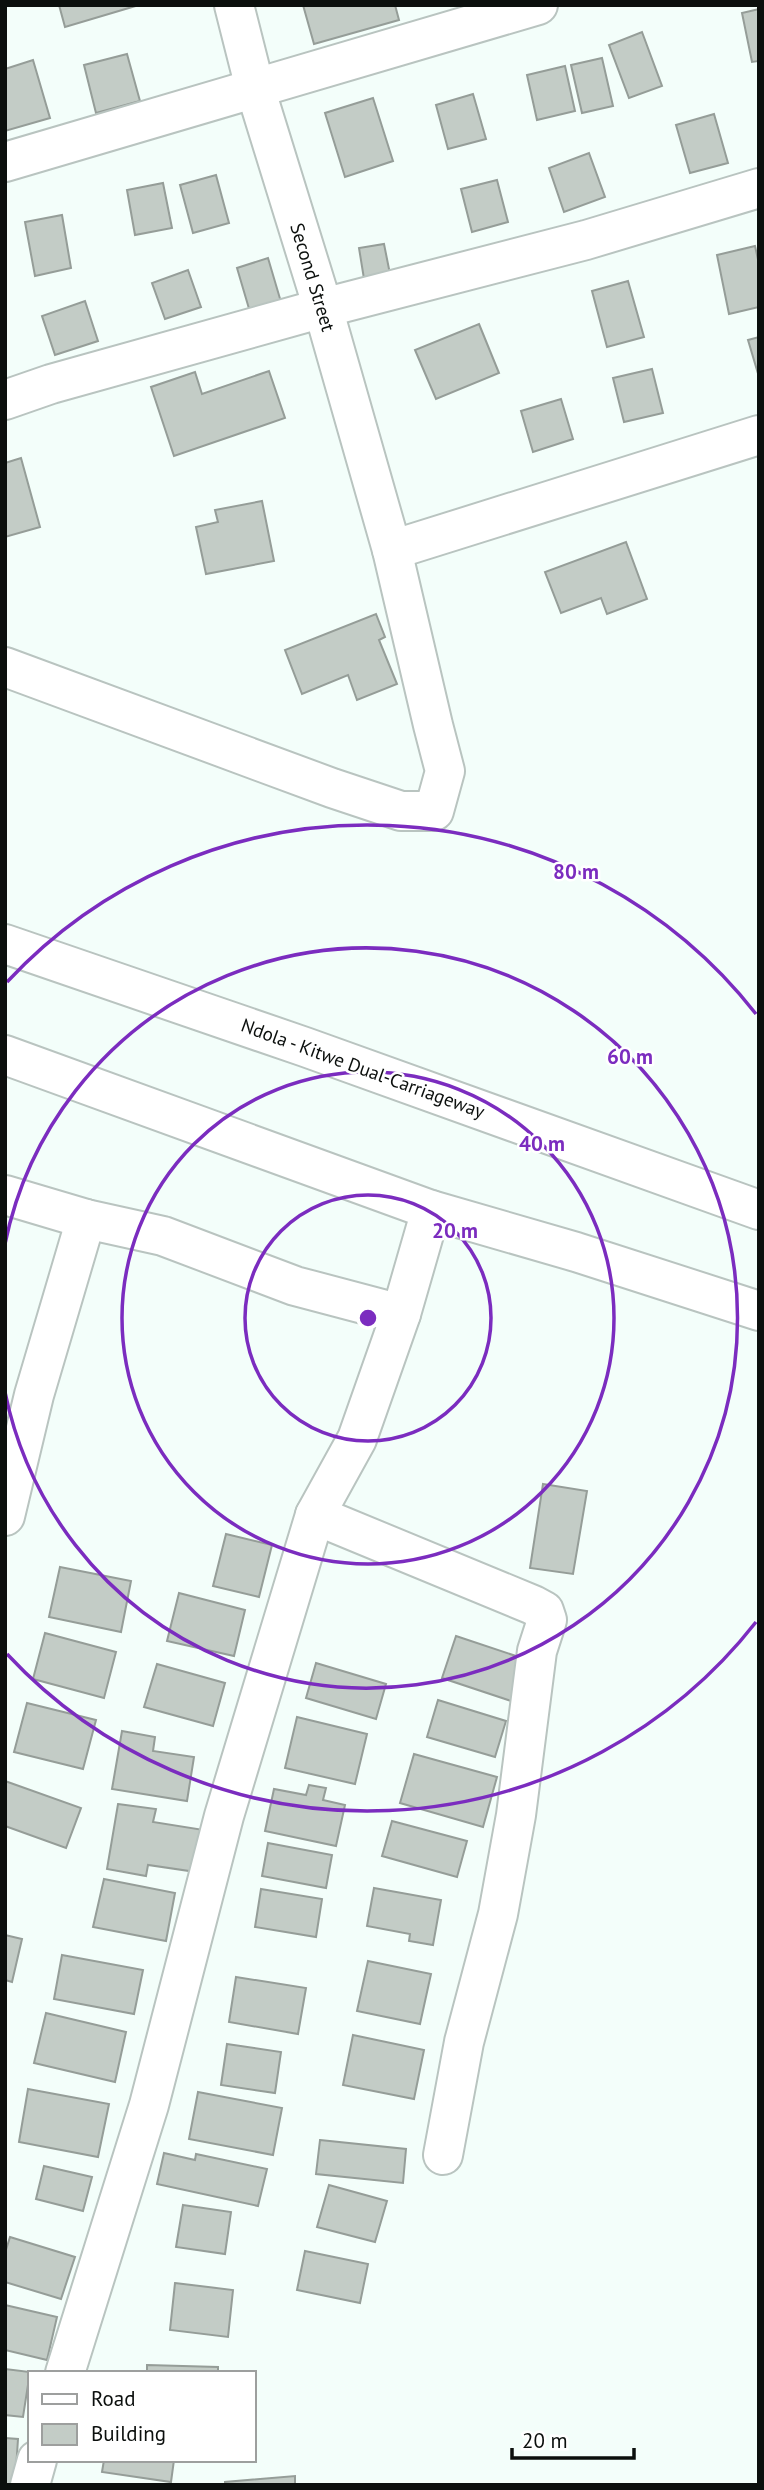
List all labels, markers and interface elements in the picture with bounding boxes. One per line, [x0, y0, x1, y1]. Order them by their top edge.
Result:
street label: Second Street [285, 220, 341, 335]
text: 80 m [553, 858, 599, 885]
street label: Ndola - Kitwe Dual-Carriageway [238, 1013, 488, 1123]
text: 60 m [607, 1043, 653, 1070]
text: 40 m [519, 1130, 565, 1157]
text: 20 m [432, 1217, 478, 1244]
centre of rings [356, 1306, 380, 1330]
legend [28, 2371, 256, 2462]
text: Road [91, 2385, 135, 2412]
scale bar [512, 2416, 634, 2460]
text: Building [91, 2420, 166, 2447]
text: 20 m [522, 2427, 568, 2454]

